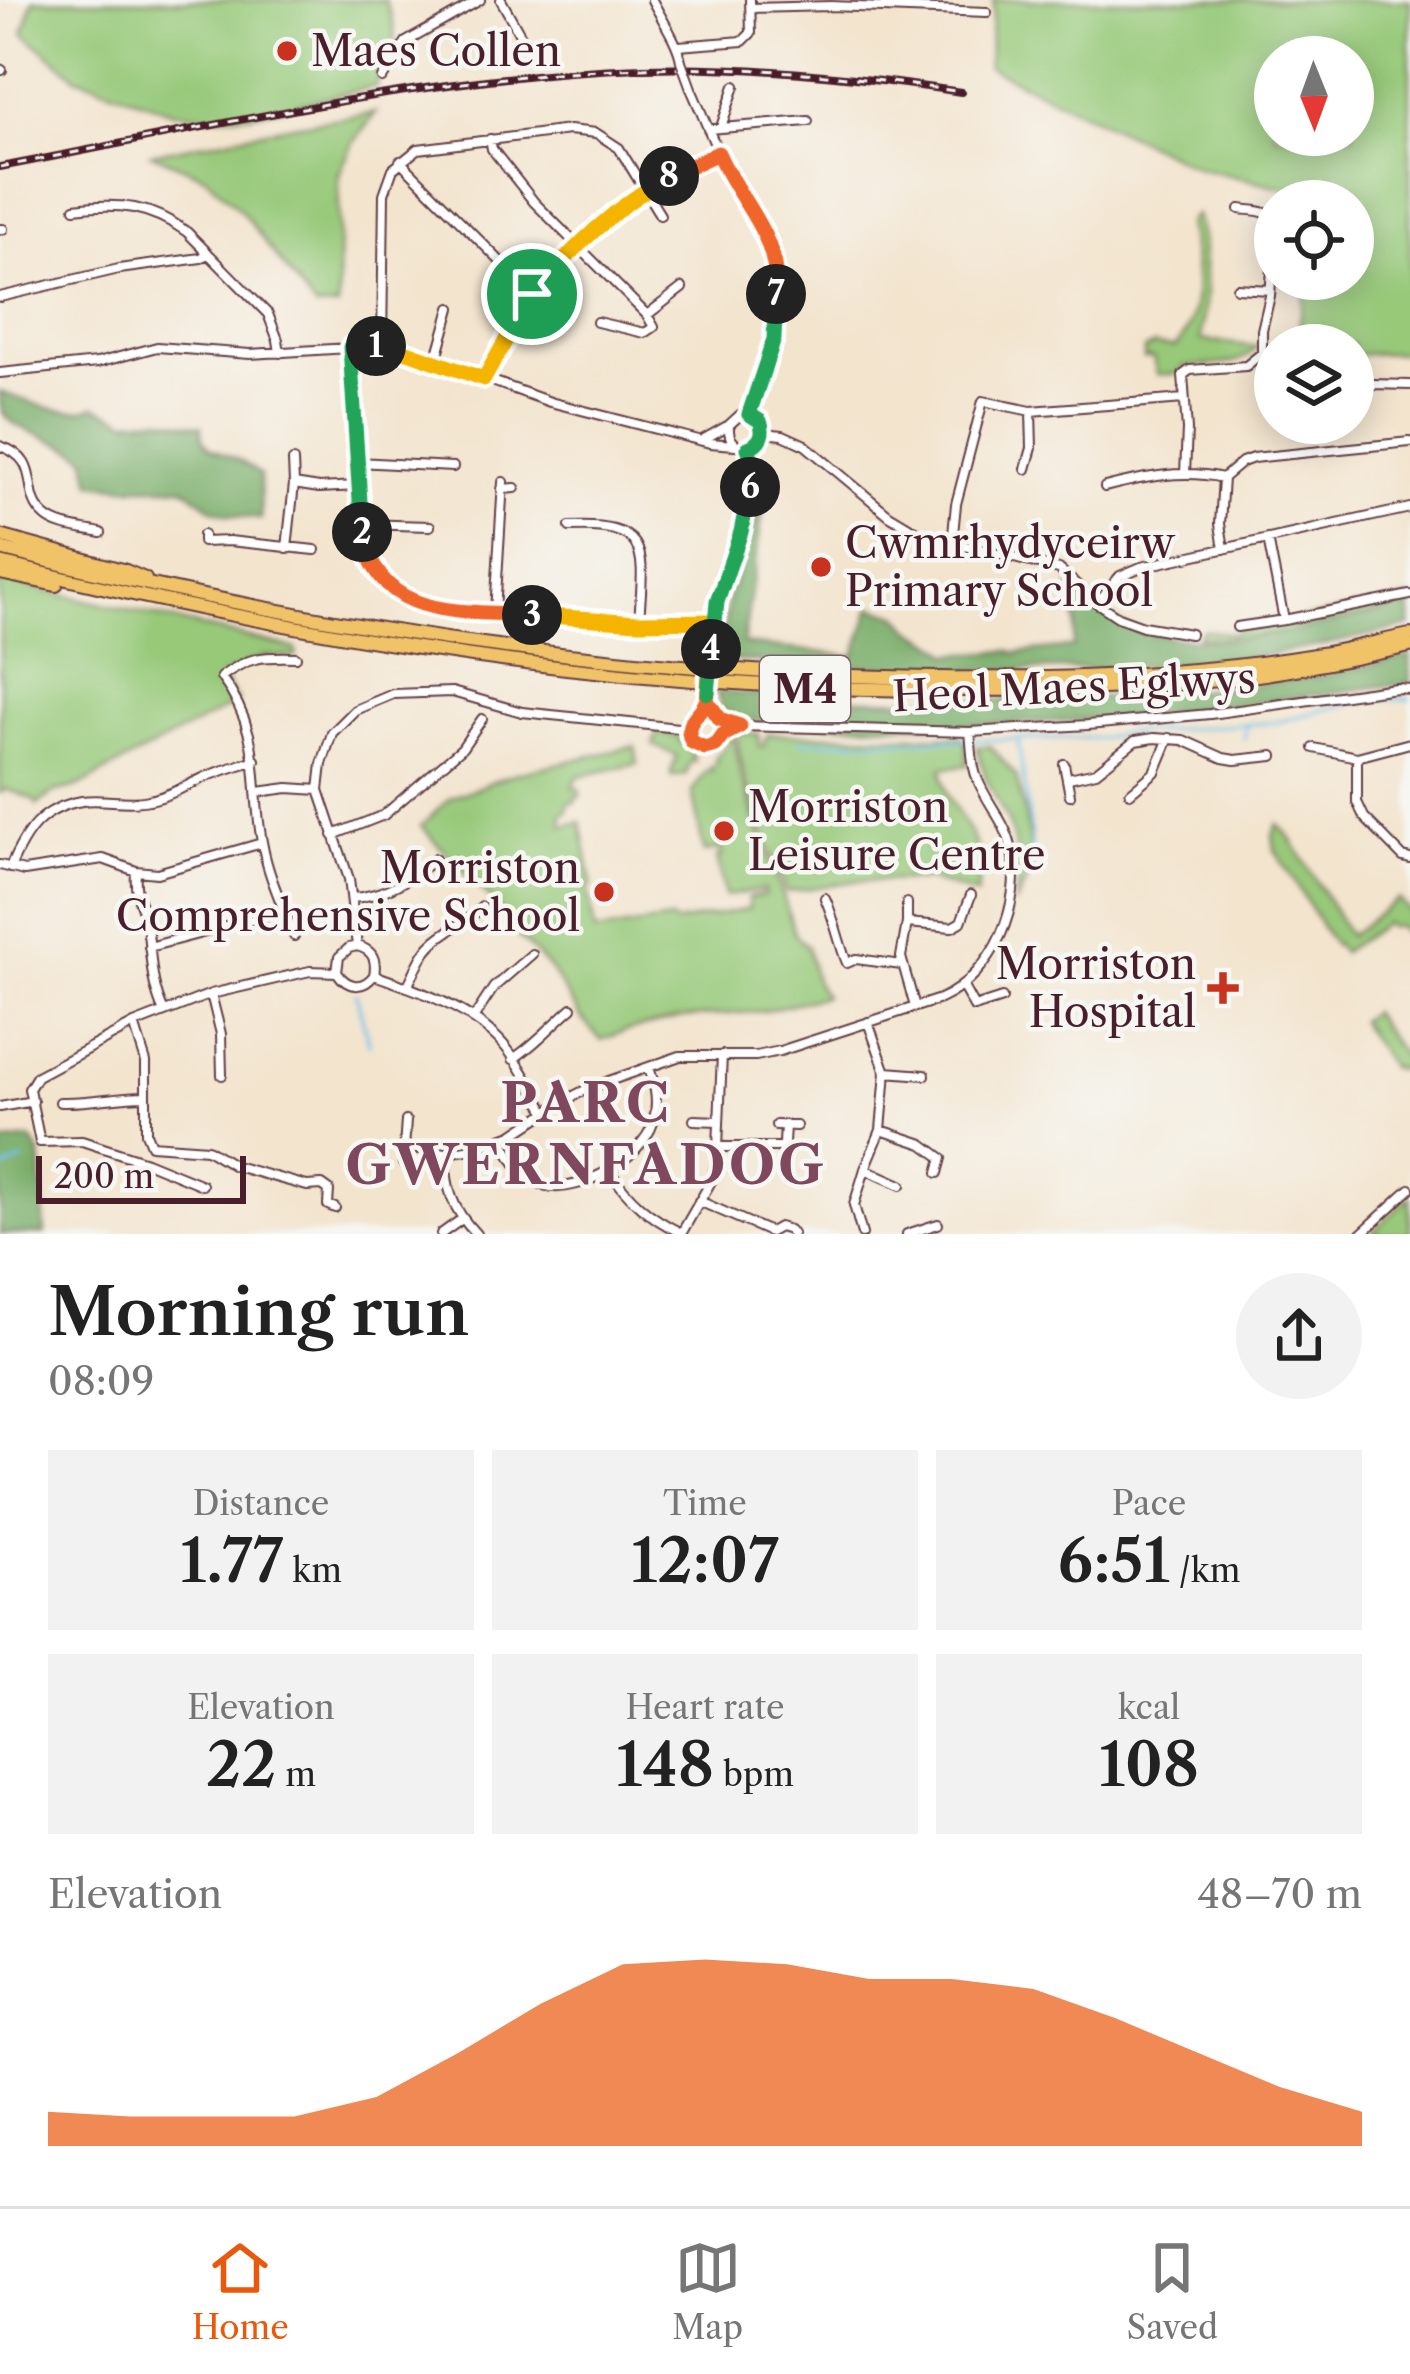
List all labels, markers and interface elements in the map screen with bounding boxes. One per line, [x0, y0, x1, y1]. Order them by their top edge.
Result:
place label: Maes Collen [311, 25, 561, 77]
north arrow [1254, 36, 1374, 156]
map controls [1254, 36, 1374, 444]
marker: Maes Collen [274, 38, 300, 64]
pin: 8 [639, 146, 699, 206]
text: 8 [659, 155, 679, 196]
button: locate [1254, 180, 1374, 300]
pin [481, 243, 583, 345]
icon: arrive [499, 261, 565, 327]
pin: 7 [746, 264, 806, 324]
text: 7 [767, 273, 785, 314]
pin: 1 [346, 316, 406, 376]
button: layers [1254, 324, 1374, 444]
text: 1 [369, 325, 383, 366]
pin: 6 [720, 457, 780, 517]
text: 6 [740, 466, 760, 507]
pin: 2 [332, 502, 392, 562]
text: 2 [352, 511, 372, 552]
place label: Cwmrhydyceirw Primary School [845, 517, 1176, 617]
marker: Cwmrhydyceirw Primary School [808, 554, 834, 580]
pin: 3 [502, 585, 562, 645]
text: 3 [523, 594, 541, 635]
pin: 4 [681, 619, 741, 679]
text: 4 [701, 628, 721, 669]
street label: Heol Maes Eglwys [891, 652, 1257, 722]
road number: M4 [760, 656, 850, 722]
place label: Morriston Leisure Centre [748, 781, 1046, 881]
marker: Morriston Leisure Centre [711, 818, 737, 844]
place label: Morriston Comprehensive School [116, 842, 580, 942]
marker: Morriston Comprehensive School [591, 879, 617, 905]
place label: Morriston Hospital [996, 938, 1196, 1038]
marker: Morriston Hospital [1207, 972, 1239, 1004]
district label: PARC GWERNFADOG [345, 1070, 827, 1198]
scale bar [36, 1150, 246, 1203]
text: 200 m [54, 1156, 154, 1197]
text: Morning run [48, 1271, 469, 1352]
button: share [1236, 1273, 1362, 1399]
text: 08:09 [48, 1357, 154, 1405]
text: Distance [193, 1483, 329, 1524]
text: Time [663, 1483, 747, 1524]
text: Pace [1112, 1483, 1186, 1524]
text: 1.77 [180, 1524, 283, 1598]
text: 12:07 [631, 1524, 779, 1598]
text: 6:51 [1058, 1524, 1170, 1598]
text: km [283, 1550, 342, 1591]
text: /km [1170, 1550, 1240, 1591]
text: Elevation [187, 1687, 335, 1728]
text: Heart rate [625, 1687, 785, 1728]
text: kcal [1118, 1687, 1180, 1728]
text: 22 [206, 1728, 276, 1802]
text: 148 [616, 1728, 714, 1802]
text: 108 [1099, 1728, 1199, 1802]
text: m [276, 1754, 316, 1795]
text: bpm [714, 1754, 794, 1795]
text: Elevation [48, 1870, 222, 1918]
text: 48–70 m [1198, 1870, 1362, 1918]
tab: Home [192, 2235, 289, 2348]
tab: Map [672, 2235, 743, 2348]
tab: Saved [1127, 2235, 1218, 2348]

